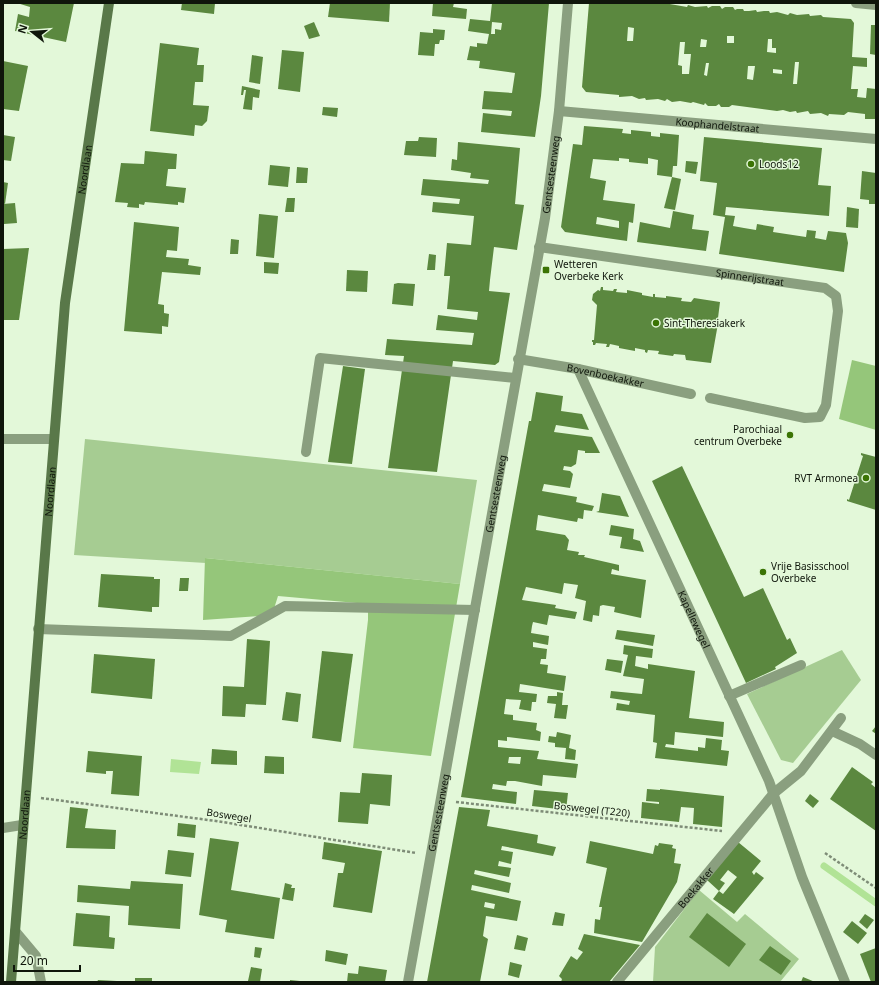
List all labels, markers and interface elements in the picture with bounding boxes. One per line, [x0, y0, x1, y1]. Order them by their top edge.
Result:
north arrow [12, 12, 52, 52]
text: N [13, 22, 30, 35]
street label: Koophandelstraat [675, 114, 760, 136]
street label: Gentsesteenweg [539, 135, 563, 214]
street label: Noordlaan [74, 144, 95, 195]
place label: Loods12 [759, 157, 799, 171]
marker: Loods12 [746, 159, 756, 169]
place label: Wetteren Overbeke Kerk [554, 257, 624, 283]
marker: Wetteren Overbeke Kerk [541, 265, 551, 275]
street label: Spinnerijstraat [715, 265, 785, 289]
place label: Sint-Theresiakerk [664, 316, 746, 330]
marker: Sint-Theresiakerk [651, 318, 661, 328]
street label: Bovenboekakker [566, 360, 645, 390]
place label: Parochiaal centrum Overbeke [694, 422, 782, 448]
marker: Parochiaal centrum Overbeke [785, 430, 795, 440]
street label: Gentsesteenweg [482, 454, 509, 534]
street label: Noordlaan [41, 466, 59, 517]
place label: RVT Armonea [794, 471, 858, 485]
marker: RVT Armonea [861, 473, 871, 483]
place label: Vrije Basisschool Overbeke [771, 559, 849, 585]
marker: Vrije Basisschool Overbeke [758, 567, 768, 577]
street label: Kapellewegel [675, 588, 714, 651]
street label: Gentsesteenweg [425, 773, 452, 853]
street label: Noordlaan [15, 789, 33, 840]
street label: Boswegel (T220) [553, 798, 631, 820]
street label: Boswegel [206, 805, 252, 825]
street label: Boekakker [674, 864, 717, 911]
scale bar [14, 947, 80, 973]
text: 20 m [20, 952, 48, 969]

